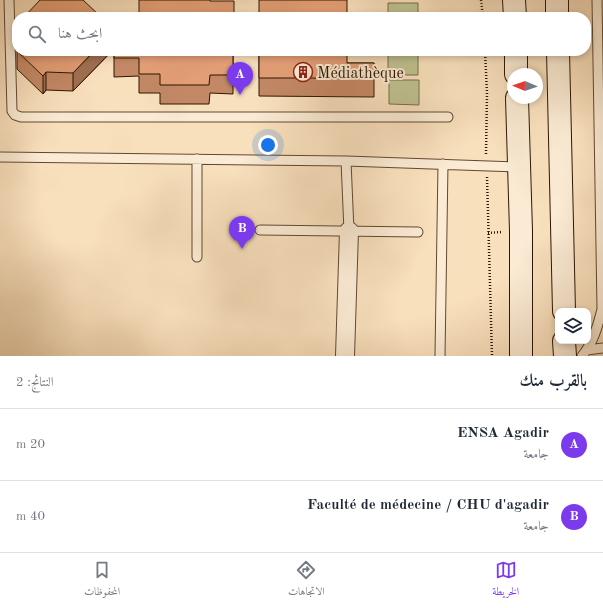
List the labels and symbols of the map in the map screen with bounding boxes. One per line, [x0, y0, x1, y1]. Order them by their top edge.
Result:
building icon: Médiathèque [292, 61, 314, 83]
pin: A [227, 62, 253, 95]
place label: Médiathèque [317, 66, 404, 82]
north arrow [507, 68, 543, 104]
your location [258, 135, 278, 155]
pin: B [229, 216, 255, 249]

